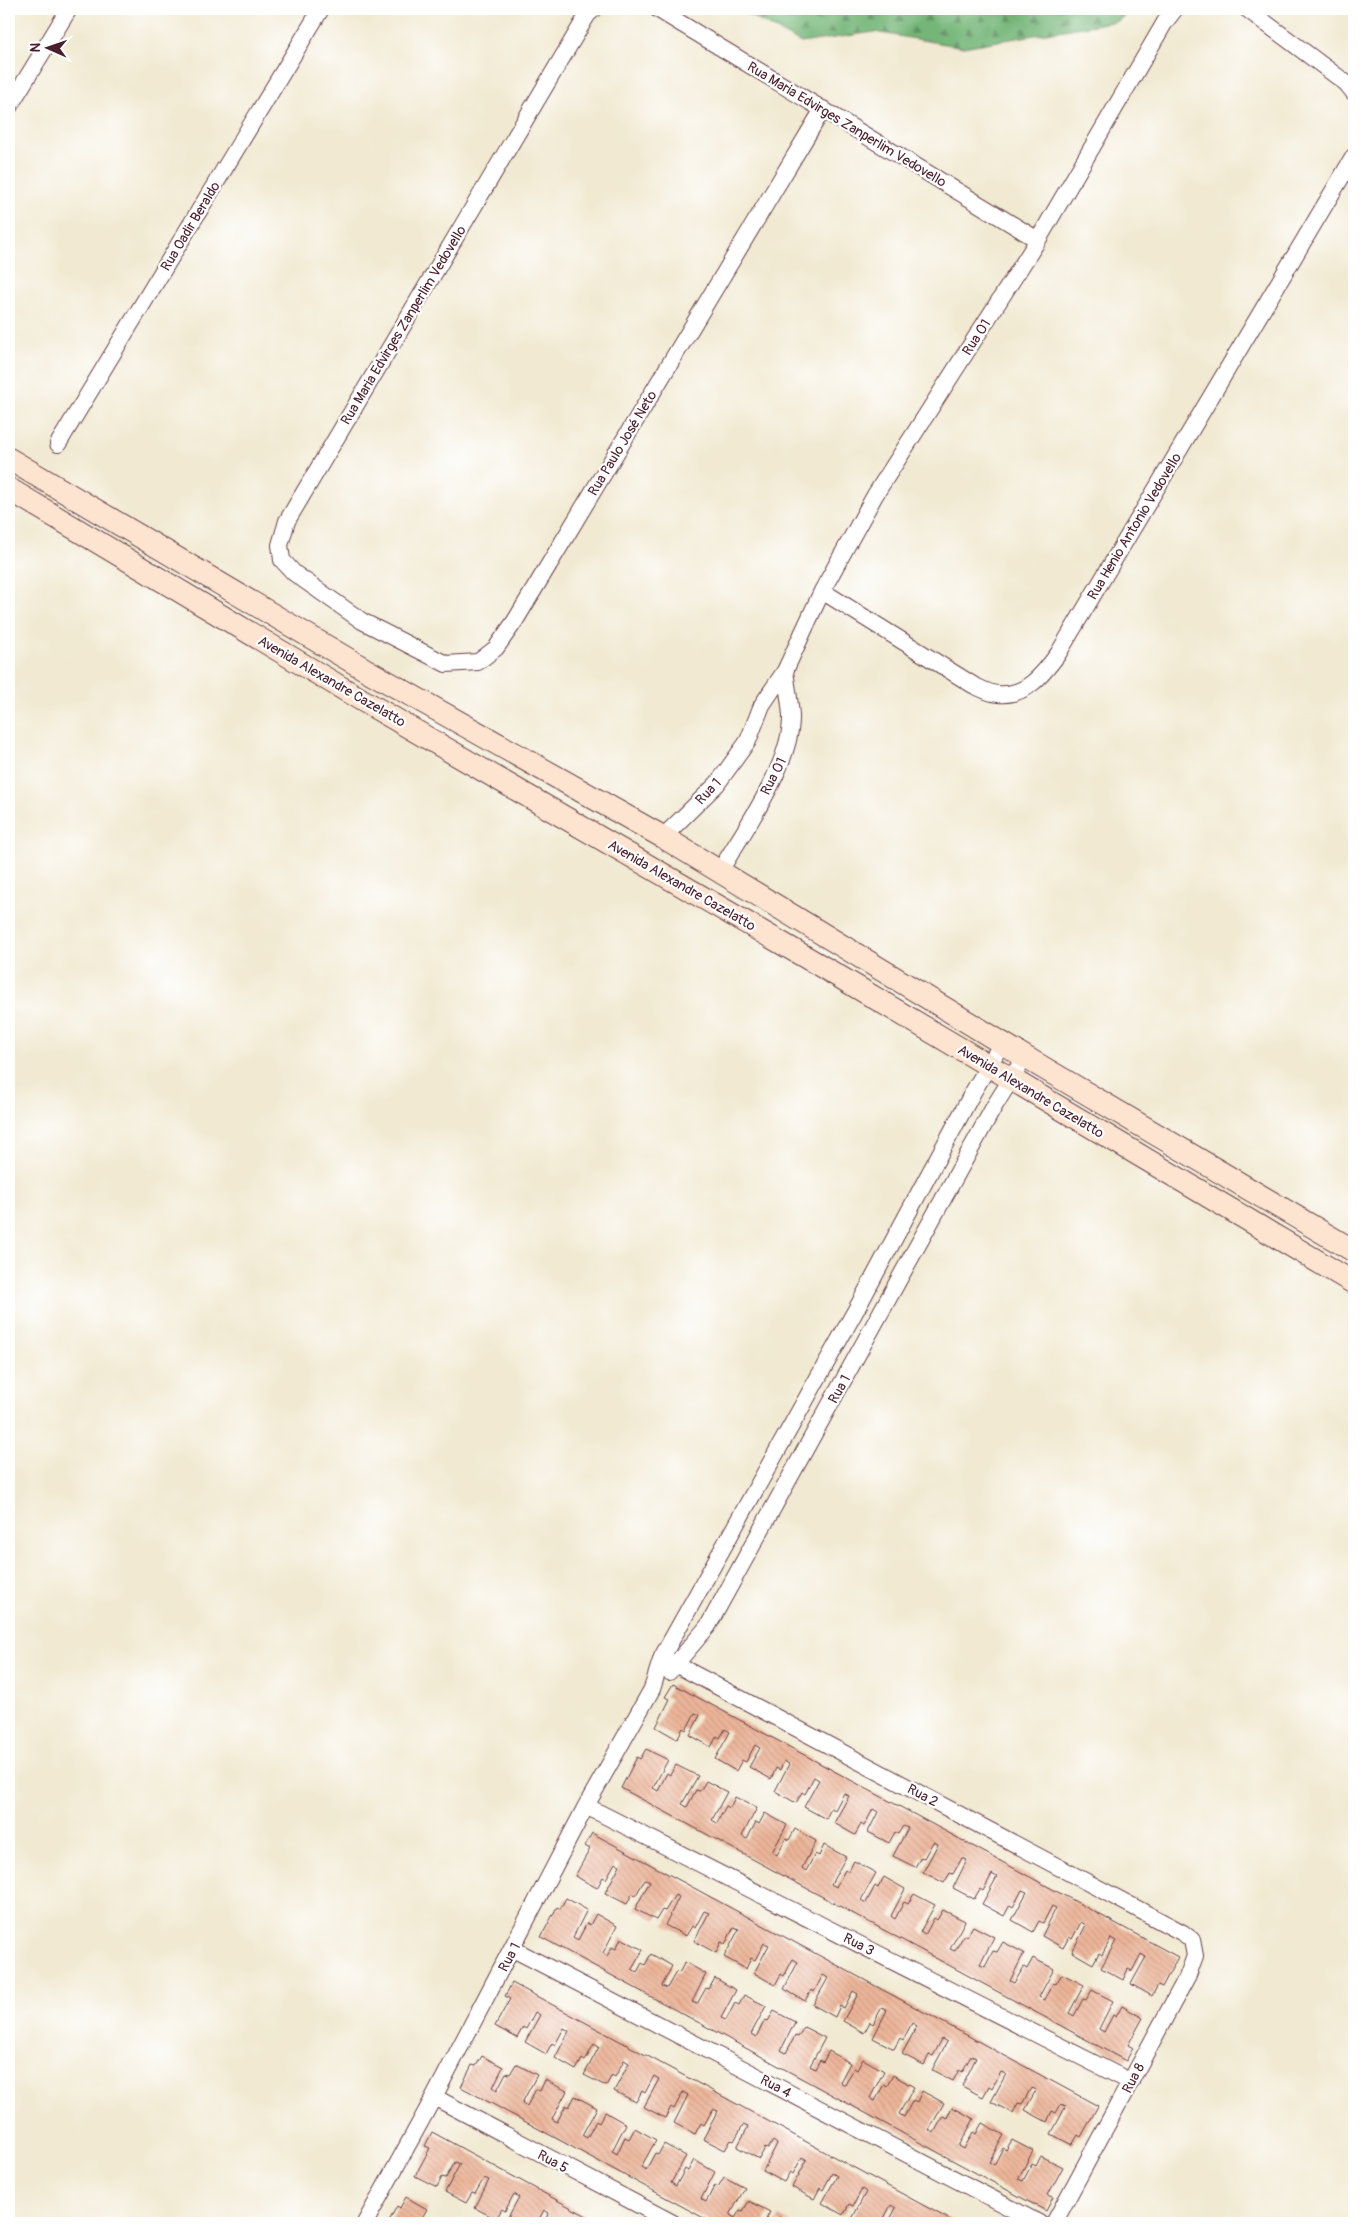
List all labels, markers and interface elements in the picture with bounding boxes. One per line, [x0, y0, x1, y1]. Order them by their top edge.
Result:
north arrow [22, 22, 72, 72]
text: N [27, 43, 44, 53]
street label: Rua Maria Edvirges Zanperlim Vedovello [744, 58, 950, 191]
street label: Rua Oadir Beraldo [157, 178, 224, 274]
street label: Rua Maria Edvirges Zanperlim Vedovello [337, 222, 470, 428]
street label: Rua 01 [958, 316, 994, 359]
street label: Rua Paulo José Neto [584, 387, 661, 499]
street label: Rua Henio Antonio Vedovello [1084, 449, 1185, 603]
street label: Avenida Alexandre Cazelatto [255, 632, 409, 731]
street label: Rua 01 [757, 755, 790, 798]
street label: Rua 1 [692, 775, 725, 808]
street label: Avenida Alexandre Cazelatto [605, 836, 759, 935]
street label: Avenida Alexandre Cazelatto [955, 1041, 1107, 1142]
street label: Rua 1 [825, 1372, 854, 1407]
street label: Rua 2 [904, 1780, 941, 1811]
street label: Rua 3 [840, 1929, 877, 1959]
street label: Rua 1 [495, 1940, 524, 1975]
street label: Rua 8 [1118, 2060, 1148, 2096]
street label: Rua 4 [757, 2071, 794, 2102]
street label: Rua 5 [535, 2146, 571, 2177]

